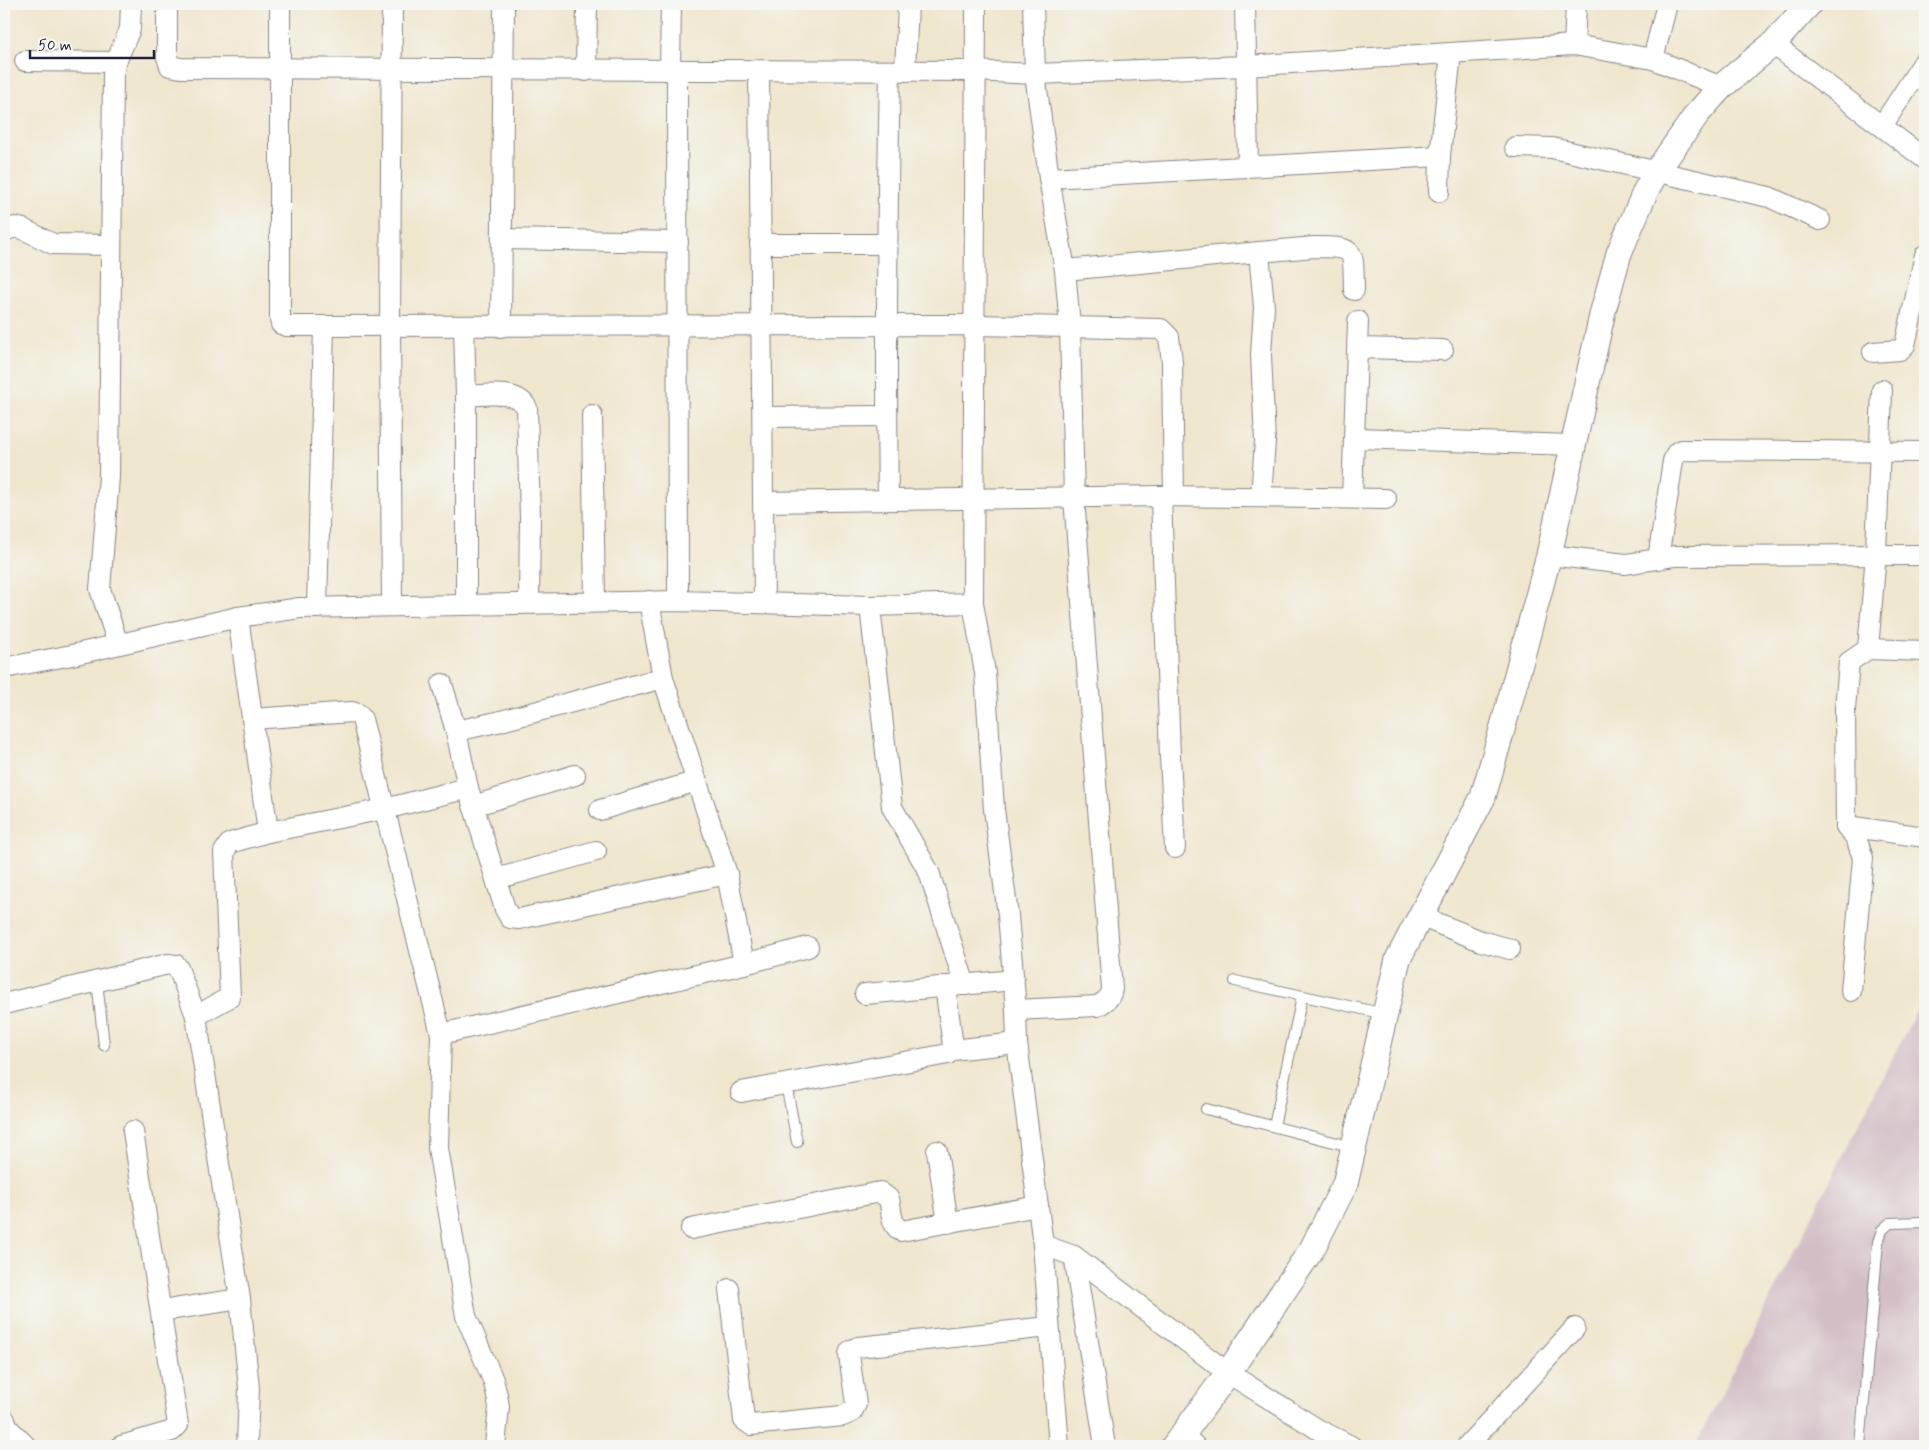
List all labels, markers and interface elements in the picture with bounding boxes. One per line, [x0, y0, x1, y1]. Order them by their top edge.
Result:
scale bar [30, 28, 154, 60]
text: 50 m [38, 36, 72, 56]

